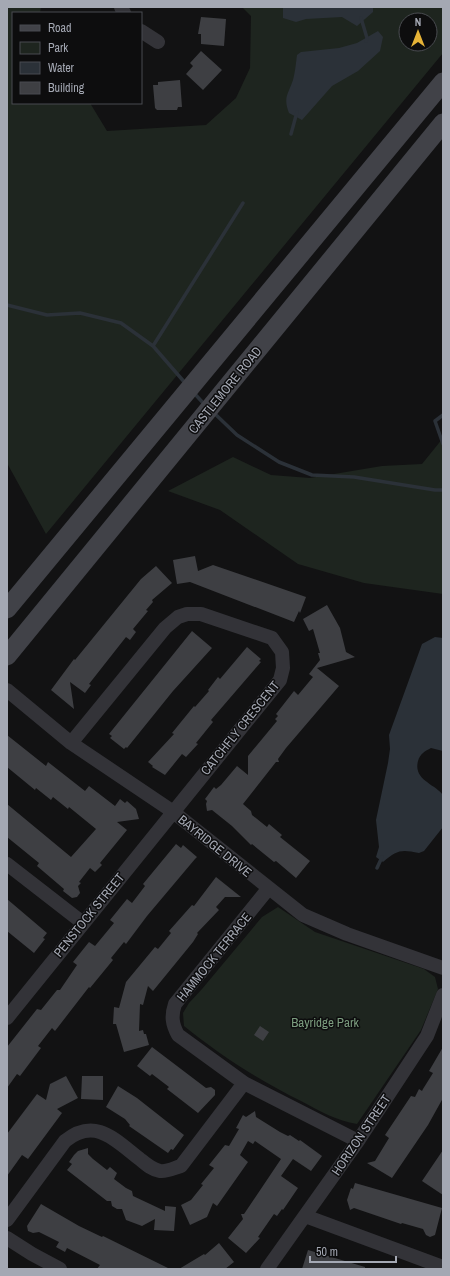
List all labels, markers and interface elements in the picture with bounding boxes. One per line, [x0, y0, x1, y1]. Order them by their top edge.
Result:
legend [12, 12, 142, 104]
north arrow [398, 12, 438, 52]
text: N [415, 15, 421, 29]
text: Road [48, 20, 72, 36]
text: Park [48, 40, 68, 56]
text: Water [48, 60, 75, 76]
text: Building [48, 80, 85, 96]
street label: CASTLEMORE ROAD [185, 343, 266, 437]
street label: CATCHFLY CRESCENT [197, 677, 283, 778]
street label: BAYRIDGE DRIVE [175, 811, 255, 881]
street label: PENSTOCK STREET [50, 869, 128, 961]
street label: HAMMOCK TERRACE [173, 909, 255, 1005]
park label: Bayridge Park [291, 1014, 359, 1031]
street label: HORIZON STREET [328, 1091, 395, 1179]
scale bar [310, 1238, 396, 1264]
text: 50 m [316, 1244, 338, 1260]

